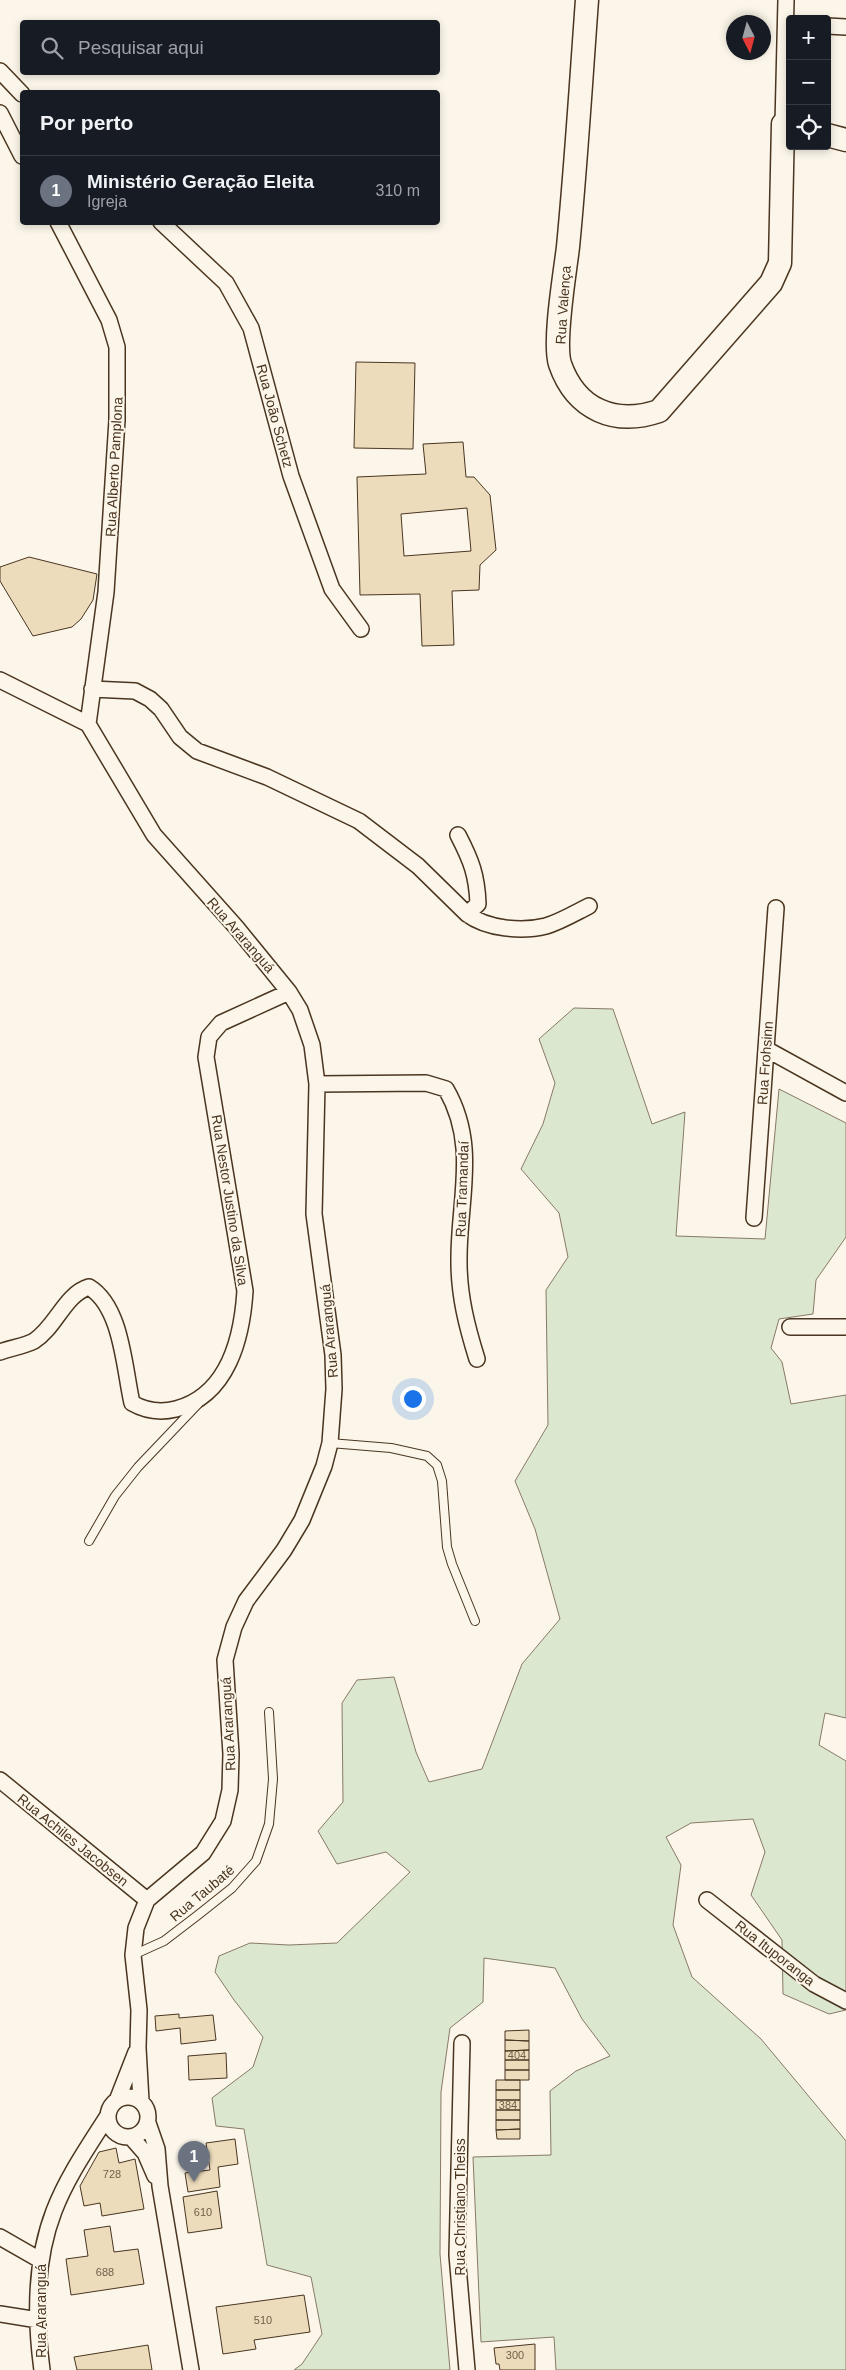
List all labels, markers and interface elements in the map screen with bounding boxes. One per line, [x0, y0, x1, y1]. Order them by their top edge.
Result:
north arrow [726, 15, 771, 60]
map controls [786, 15, 831, 150]
button: + [786, 15, 831, 60]
search box [20, 20, 440, 75]
icon: search [38, 34, 66, 62]
text: Pesquisar aqui [78, 37, 204, 58]
button: − [786, 60, 831, 105]
button: locate [786, 105, 831, 150]
text: Por perto [40, 111, 133, 134]
text: Ministério Geração Eleita [87, 171, 314, 192]
text: 1 [52, 182, 60, 199]
text: 310 m [376, 182, 420, 199]
text: Igreja [87, 193, 127, 210]
street label: Rua Valença [552, 265, 574, 345]
street label: Rua João Schetz [253, 362, 297, 470]
street label: Rua Alberto Pamplona [102, 396, 126, 537]
street label: Rua Araranguá [204, 894, 278, 976]
street label: Rua Frohsinn [754, 1021, 776, 1105]
street label: Rua Nestor Justino da Silva [209, 1113, 251, 1287]
street label: Rua Tramandaí [452, 1140, 472, 1237]
street label: Rua Araranguá [317, 1283, 341, 1379]
your location [400, 1386, 426, 1412]
street label: Rua Araranguá [218, 1676, 238, 1771]
street label: Rua Achiles Jacobsen [14, 1790, 132, 1890]
street label: Rua Taubaté [167, 1861, 238, 1925]
street label: Rua Ituporanga [732, 1917, 818, 1989]
house number: 404 [508, 2049, 526, 2061]
house number: 384 [499, 2099, 517, 2111]
street label: Rua Christiano Theiss [452, 2138, 468, 2276]
pin: 1 [178, 2141, 210, 2182]
house number: 728 [103, 2168, 121, 2180]
house number: 610 [194, 2206, 212, 2218]
street label: Rua Araranguá [33, 2264, 49, 2358]
house number: 688 [96, 2266, 114, 2278]
house number: 510 [254, 2314, 272, 2326]
house number: 300 [506, 2349, 524, 2361]

